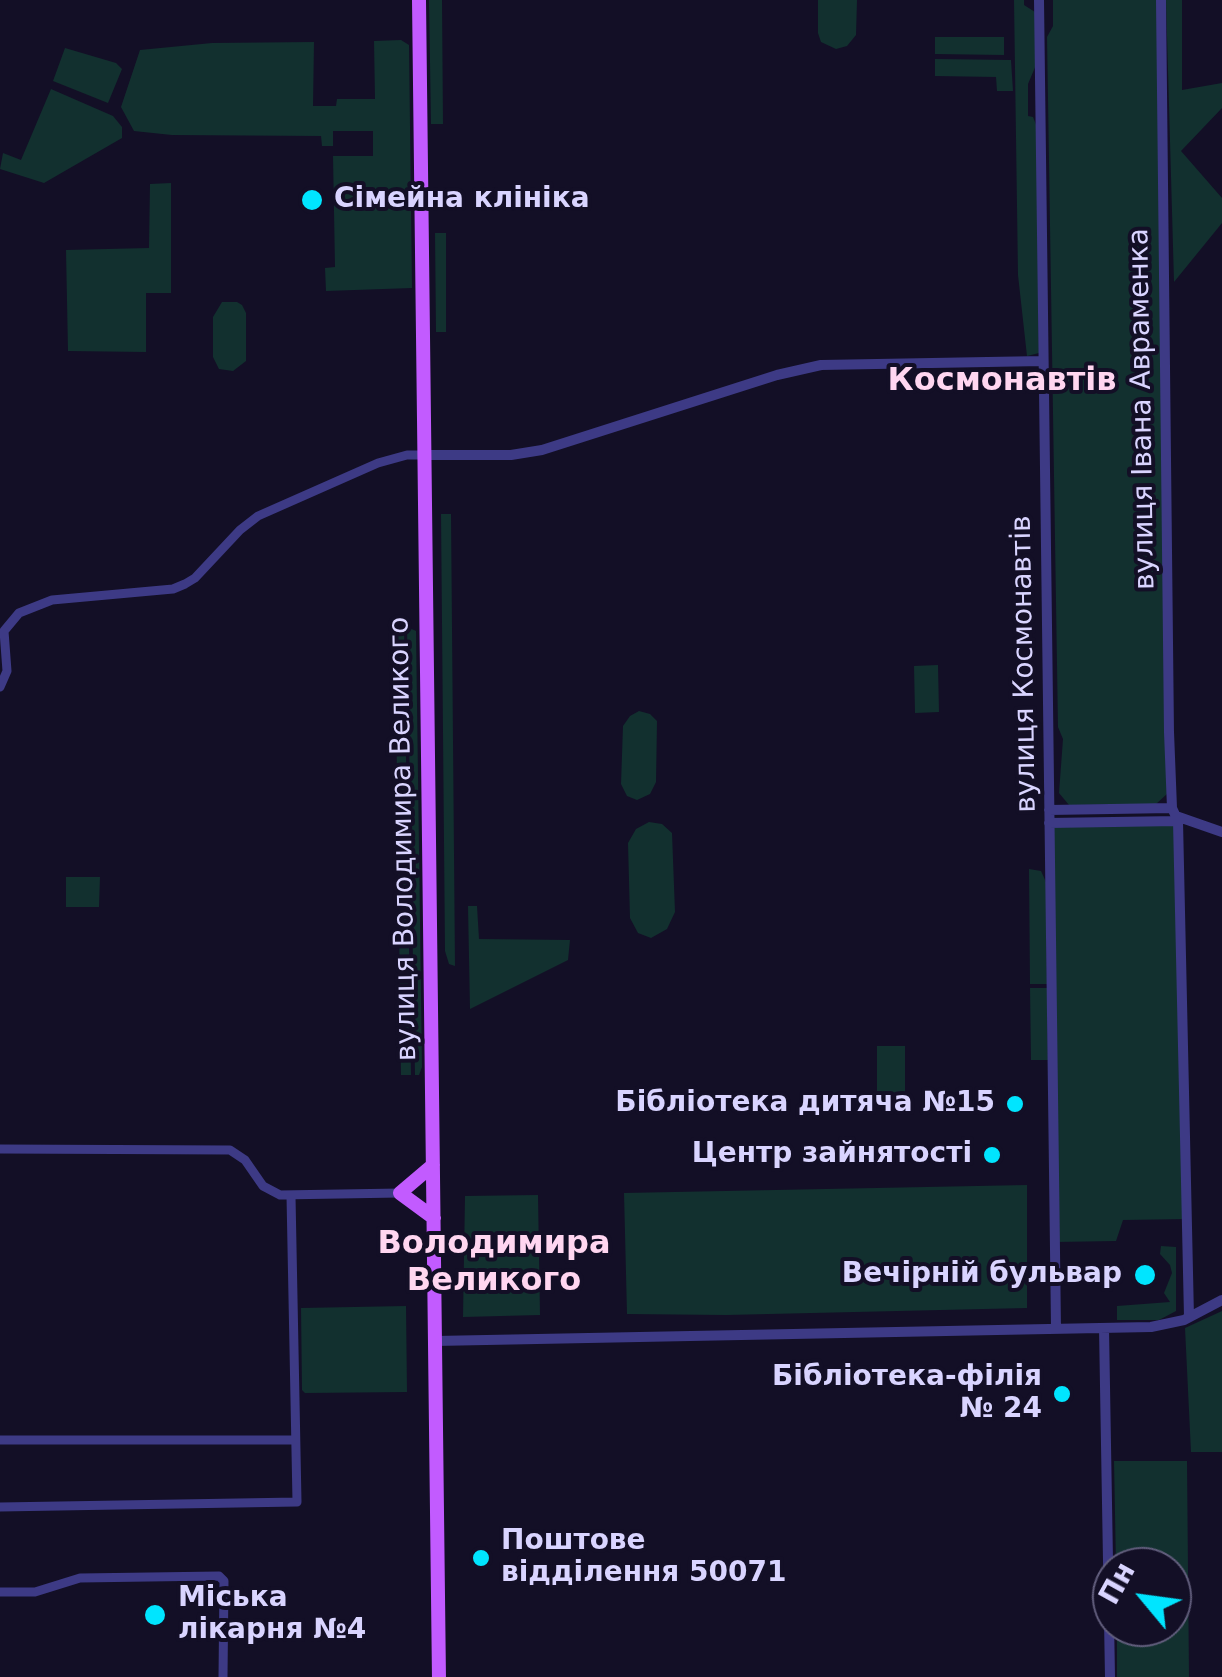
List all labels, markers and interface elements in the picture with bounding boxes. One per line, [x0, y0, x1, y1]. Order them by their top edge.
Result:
place label: Сімейна клініка [334, 183, 590, 217]
marker: Сімейна клініка [299, 187, 325, 213]
street label: вулиця Івана Авраменка [1123, 228, 1163, 590]
district label: Космонавтів [888, 363, 1116, 401]
street label: вулиця Космонавтів [1006, 515, 1044, 813]
street label: вулиця Володимира Великого [383, 617, 425, 1061]
place label: Бібліотека дитяча №15 [615, 1087, 995, 1121]
marker: Бібліотека дитяча №15 [1004, 1093, 1026, 1115]
place label: Центр зайнятості [692, 1138, 972, 1172]
marker: Центр зайнятості [981, 1144, 1003, 1166]
district label: Володимира Великого [377, 1226, 611, 1301]
place label: Вечірній бульвар [842, 1258, 1122, 1292]
marker: Вечірній бульвар [1132, 1262, 1158, 1288]
place label: Бібліотека-філія № 24 [772, 1361, 1042, 1427]
marker: Бібліотека-філія № 24 [1051, 1383, 1073, 1405]
place label: Поштове відділення 50071 [501, 1525, 786, 1591]
marker: Поштове відділення 50071 [470, 1547, 492, 1569]
north arrow [1092, 1547, 1192, 1647]
text: Пн [1092, 1556, 1142, 1610]
place label: Міська лікарня №4 [178, 1582, 366, 1648]
marker: Міська лікарня №4 [142, 1602, 168, 1628]

